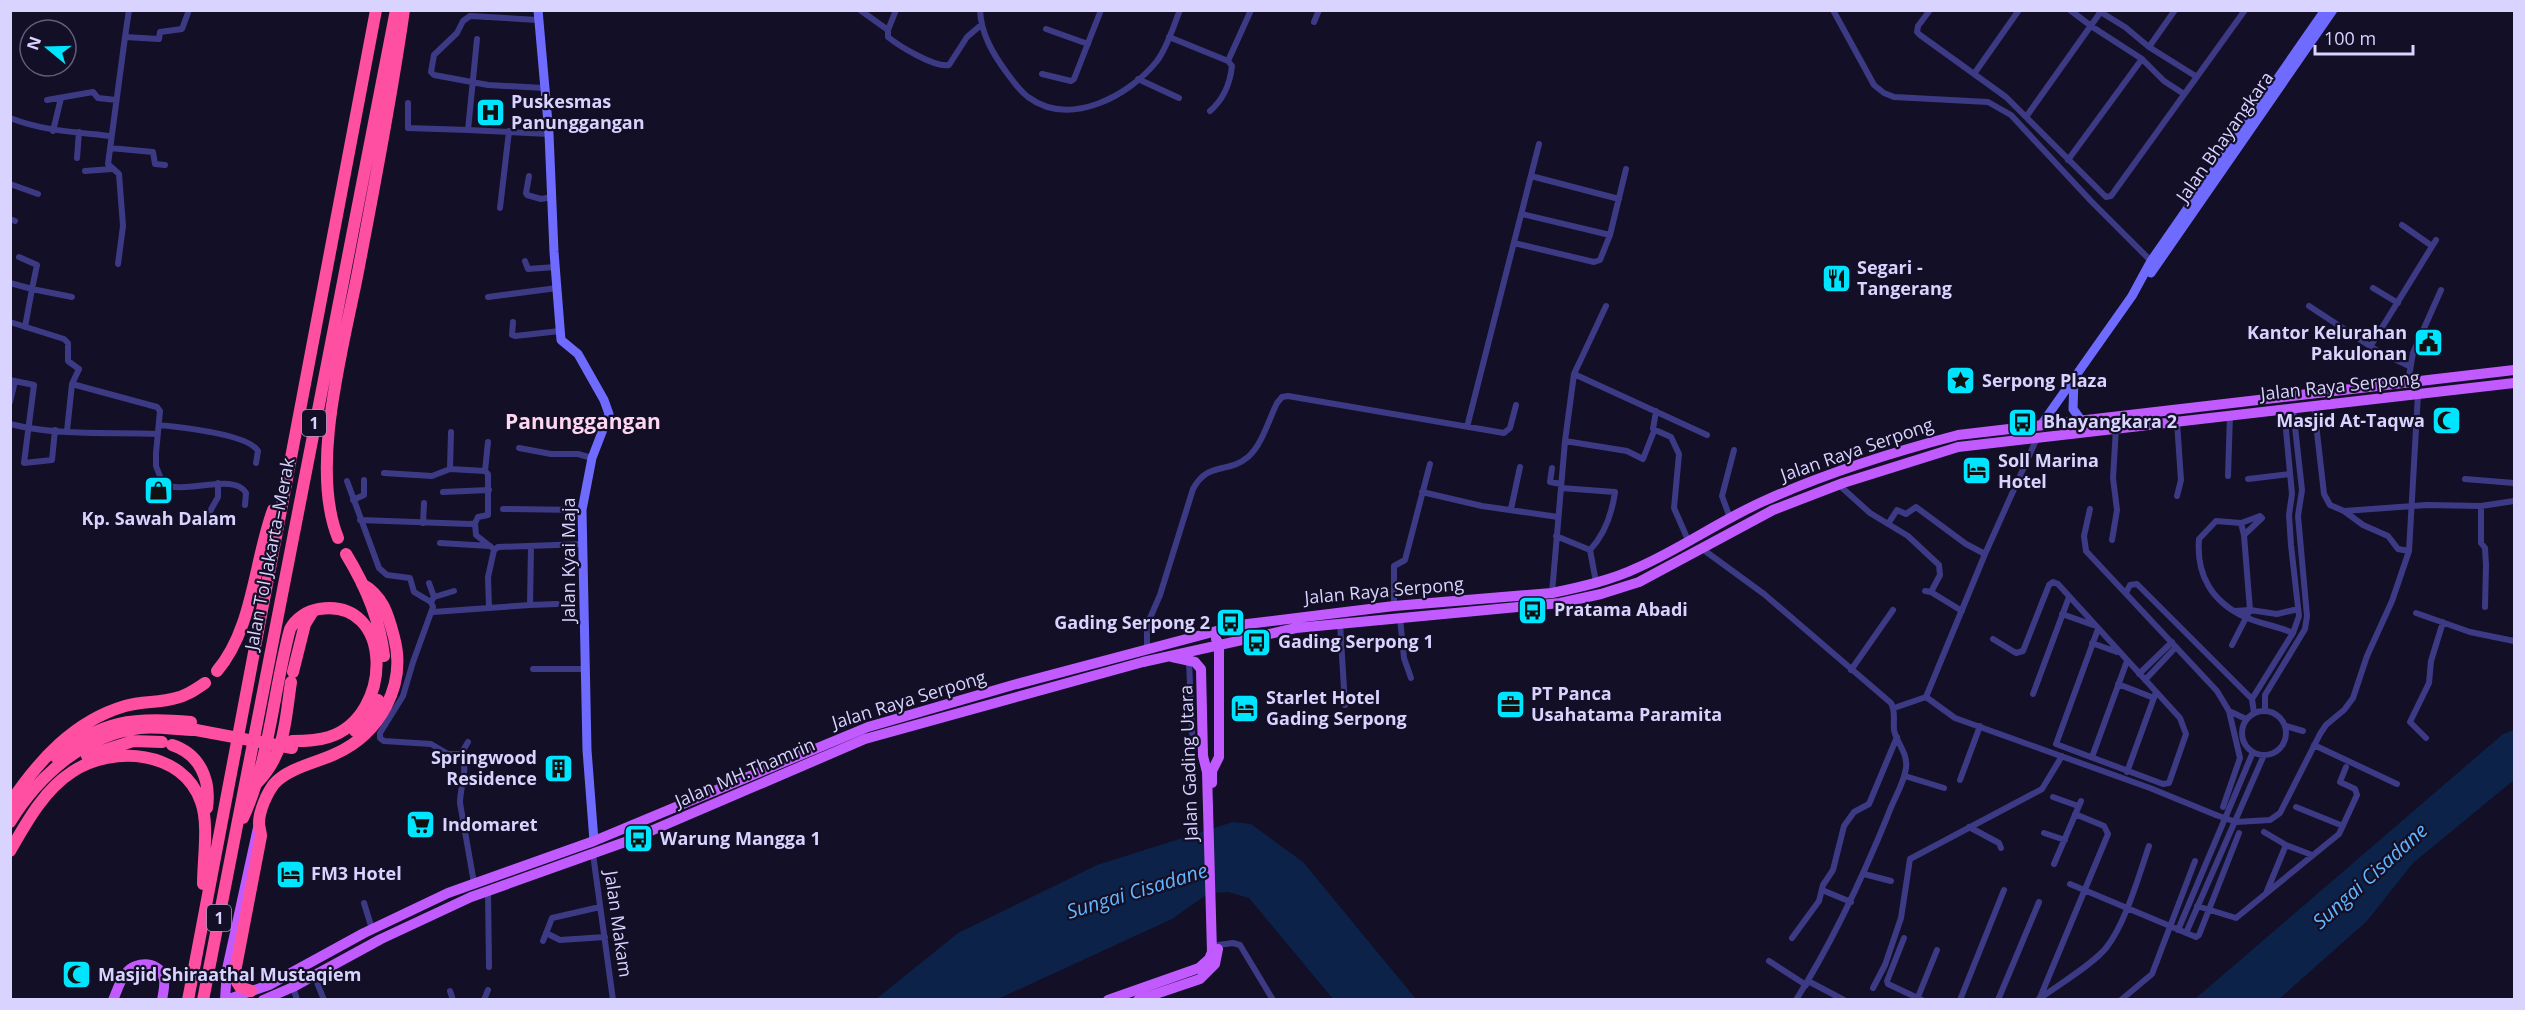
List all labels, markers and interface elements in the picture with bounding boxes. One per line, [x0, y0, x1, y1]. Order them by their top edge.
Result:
north arrow [18, 18, 78, 78]
scale bar [2315, 18, 2412, 56]
text: 100 m [2324, 26, 2376, 50]
text: N [21, 33, 46, 53]
street label: Jalan Bhayangkara [2169, 66, 2278, 208]
place label: Puskesmas Panunggangan [511, 89, 645, 134]
hospital icon: Puskesmas Panunggangan [474, 96, 506, 128]
place label: Segari - Tangerang [1857, 255, 1952, 300]
restaurant icon: Segari - Tangerang [1820, 262, 1852, 294]
place label: Kantor Kelurahan Pakulonan [2247, 320, 2407, 365]
public building icon: Kantor Kelurahan Pakulonan [2412, 327, 2444, 359]
place icon: Serpong Plaza [1945, 365, 1977, 397]
street label: Jalan Raya Serpong [2257, 365, 2421, 406]
place label: Serpong Plaza [1982, 368, 2107, 392]
mosque icon: Masjid At-Taqwa [2430, 405, 2462, 437]
bus stop icon: Bhayangkara 2 [2006, 406, 2038, 438]
district label: Panunggangan [505, 407, 661, 435]
place label: Masjid At-Taqwa [2276, 408, 2425, 432]
place label: Bhayangkara 2 [2043, 409, 2177, 433]
road number: 1 [302, 410, 326, 436]
street label: Jalan Raya Serpong [1775, 412, 1936, 487]
place label: Soll Marina Hotel [1998, 448, 2099, 493]
street label: Jalan Tol Jakarta–Merak [238, 455, 300, 654]
hotel icon: Soll Marina Hotel [1961, 455, 1993, 487]
shop icon: Kp. Sawah Dalam [143, 474, 175, 506]
street label: Jalan Kyai Maja [556, 497, 580, 625]
place label: Kp. Sawah Dalam [82, 506, 236, 530]
street label: Jalan Raya Serpong [1301, 571, 1465, 609]
bus stop icon: Pratama Abadi [1517, 594, 1549, 626]
place label: Pratama Abadi [1554, 597, 1688, 621]
bus stop icon: Gading Serpong 2 [1215, 607, 1247, 639]
place label: Gading Serpong 2 [1054, 610, 1210, 634]
bus stop icon: Gading Serpong 1 [1241, 626, 1273, 658]
place label: Gading Serpong 1 [1278, 629, 1434, 653]
street label: Jalan Raya Serpong [827, 664, 989, 734]
place label: PT Panca Usahatama Paramita [1531, 681, 1722, 726]
street label: Jalan Gading Utara [1173, 685, 1203, 843]
place label: Starlet Hotel Gading Serpong [1266, 685, 1407, 730]
office icon: PT Panca Usahatama Paramita [1494, 688, 1526, 720]
hotel icon: Starlet Hotel Gading Serpong [1229, 692, 1261, 724]
street label: Jalan MH.Thamrin [669, 732, 818, 813]
place label: Springwood Residence [431, 745, 537, 790]
building icon: Springwood Residence [542, 752, 574, 784]
supermarket icon: Indomaret [405, 809, 437, 841]
place label: Indomaret [442, 812, 538, 836]
water label: Sungai Cisadane [2306, 817, 2433, 935]
bus stop icon: Warung Mangga 1 [623, 823, 655, 855]
place label: Warung Mangga 1 [660, 826, 821, 850]
water label: Sungai Cisadane [1063, 856, 1211, 925]
hotel icon: FM3 Hotel [274, 858, 306, 890]
place label: FM3 Hotel [311, 861, 402, 885]
street label: Jalan Makam [599, 867, 638, 979]
road number: 1 [207, 905, 231, 931]
mosque icon: Masjid Shiraathal Mustaqiem [61, 959, 93, 991]
place label: Masjid Shiraathal Mustaqiem [98, 962, 361, 986]

